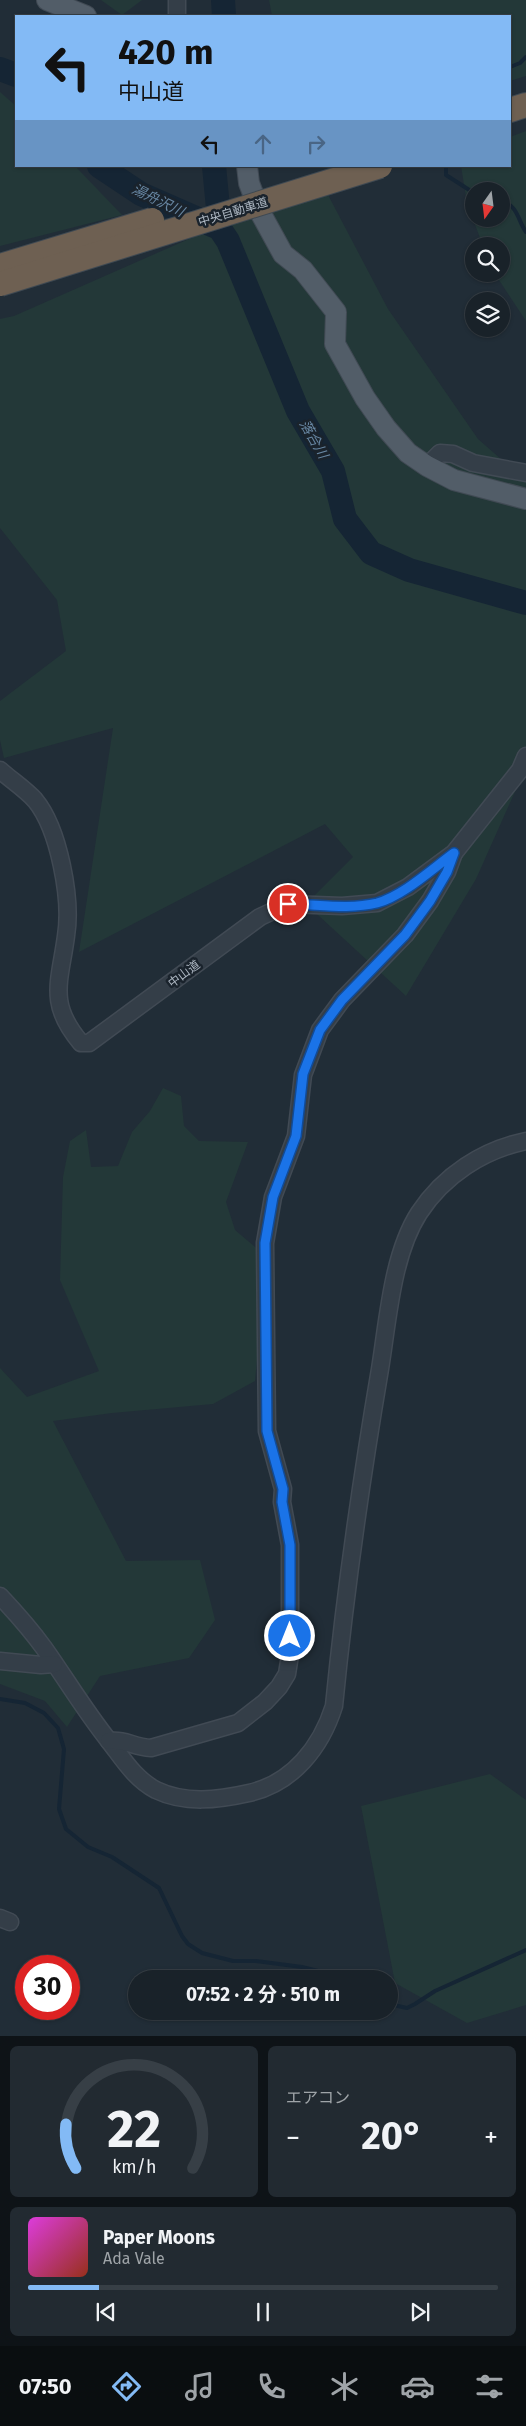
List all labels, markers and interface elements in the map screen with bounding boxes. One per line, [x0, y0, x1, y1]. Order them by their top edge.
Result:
text: 420 m [118, 31, 214, 73]
icon: left [35, 35, 100, 100]
text: 中山道 [118, 78, 184, 105]
icon: left [196, 130, 224, 158]
icon: ahead [249, 130, 277, 158]
icon: right [302, 130, 330, 158]
water label: 湯舟沢川 [129, 181, 188, 221]
north arrow [465, 182, 510, 228]
map controls [465, 182, 510, 337]
street label: 中央自動車道 [197, 195, 269, 229]
button: search [465, 237, 510, 282]
button: layers [465, 292, 510, 337]
water label: 落合川 [296, 417, 332, 463]
pin [267, 883, 309, 925]
icon: arrive [274, 890, 302, 918]
street label: 中山道 [165, 958, 203, 990]
position arrow [263, 1609, 315, 1661]
speed limit sign: 30 [15, 1955, 80, 2020]
text: 07:52 · 2 分 · 510 m [186, 1983, 340, 2006]
text: エアコン [286, 2088, 350, 2107]
text: 22 [107, 2098, 161, 2161]
text: 20° [361, 2113, 423, 2159]
text: − [286, 2121, 300, 2154]
text: + [484, 2121, 498, 2154]
text: km/h [112, 2156, 156, 2178]
text: Paper Moons [103, 2226, 215, 2249]
text: Ada Vale [103, 2249, 165, 2268]
icon: previous [92, 2298, 120, 2326]
icon: pause [249, 2298, 277, 2326]
icon: next [406, 2298, 434, 2326]
icon: directions [109, 2369, 144, 2404]
icon: music [182, 2369, 217, 2404]
icon: phone [254, 2369, 289, 2404]
icon: climate [327, 2369, 362, 2404]
icon: car [400, 2369, 435, 2404]
icon: filters [472, 2369, 507, 2404]
text: 07:50 [19, 2373, 72, 2400]

